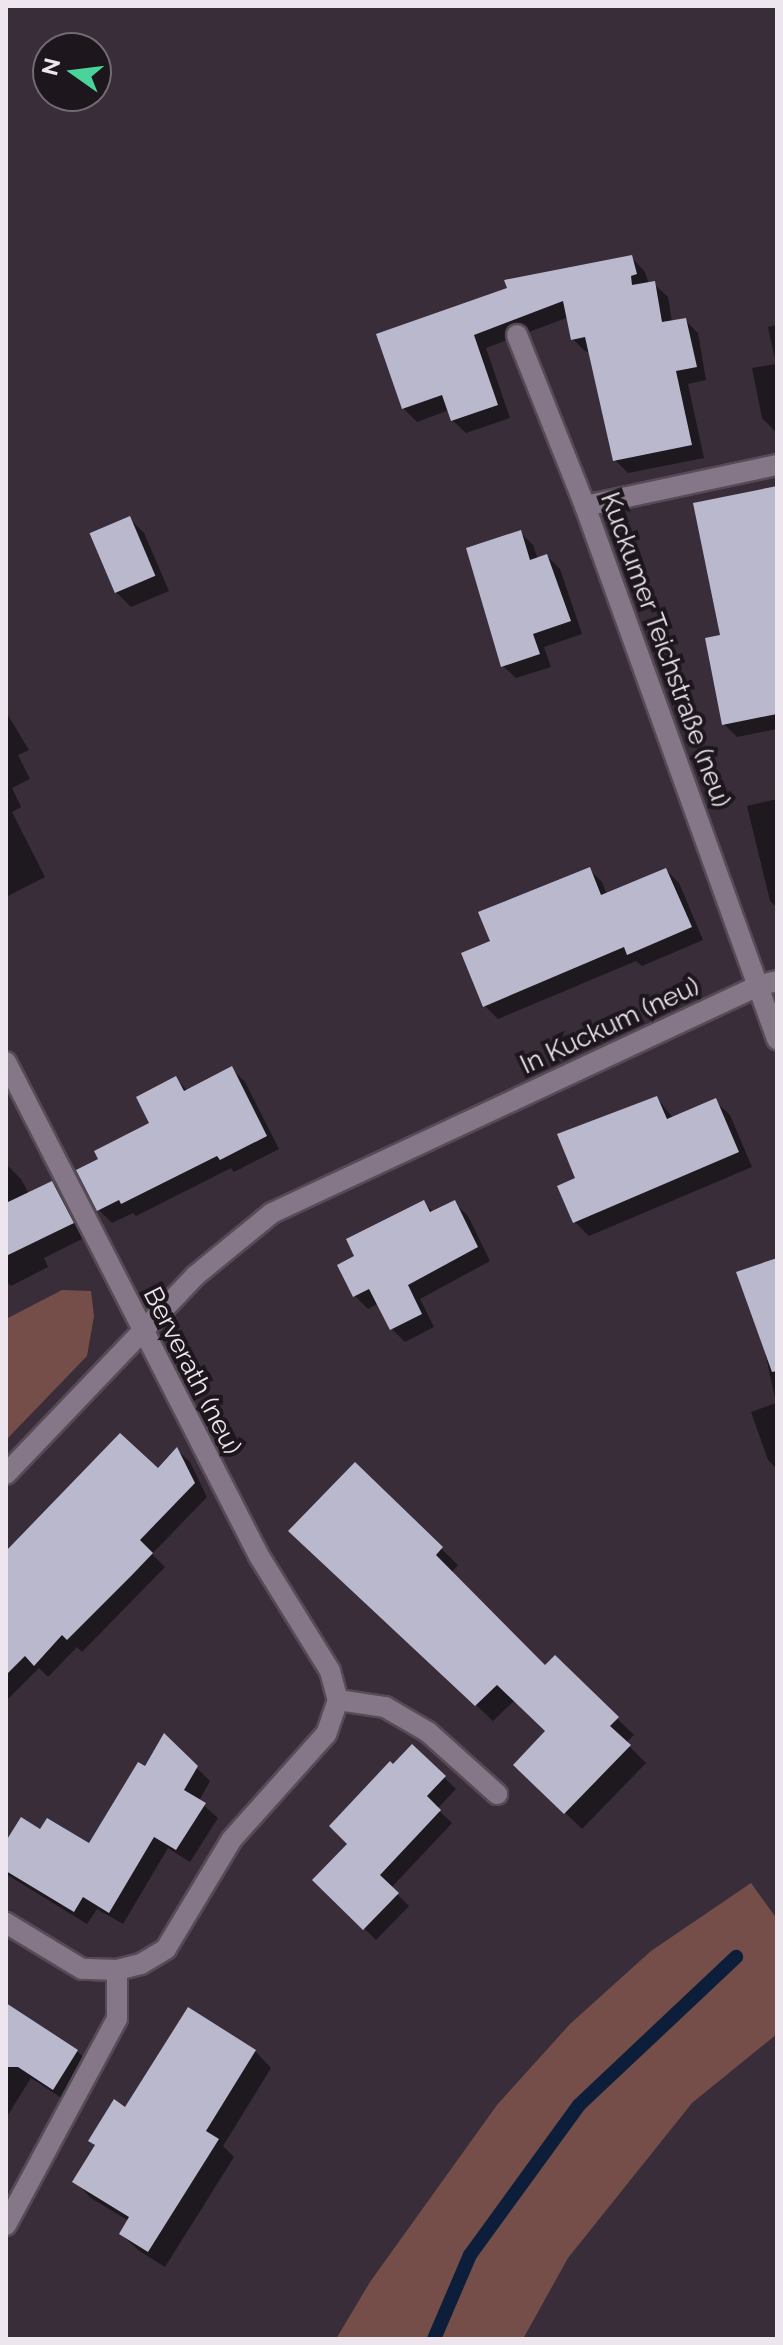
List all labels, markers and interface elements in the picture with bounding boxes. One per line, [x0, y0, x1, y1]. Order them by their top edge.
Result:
north arrow [32, 32, 112, 112]
text: N [36, 55, 65, 78]
street label: Kuckumer Teichstraße (neu) [593, 488, 737, 812]
street label: In Kuckum (neu) [516, 971, 704, 1081]
street label: Berverath (neu) [136, 1282, 248, 1460]

